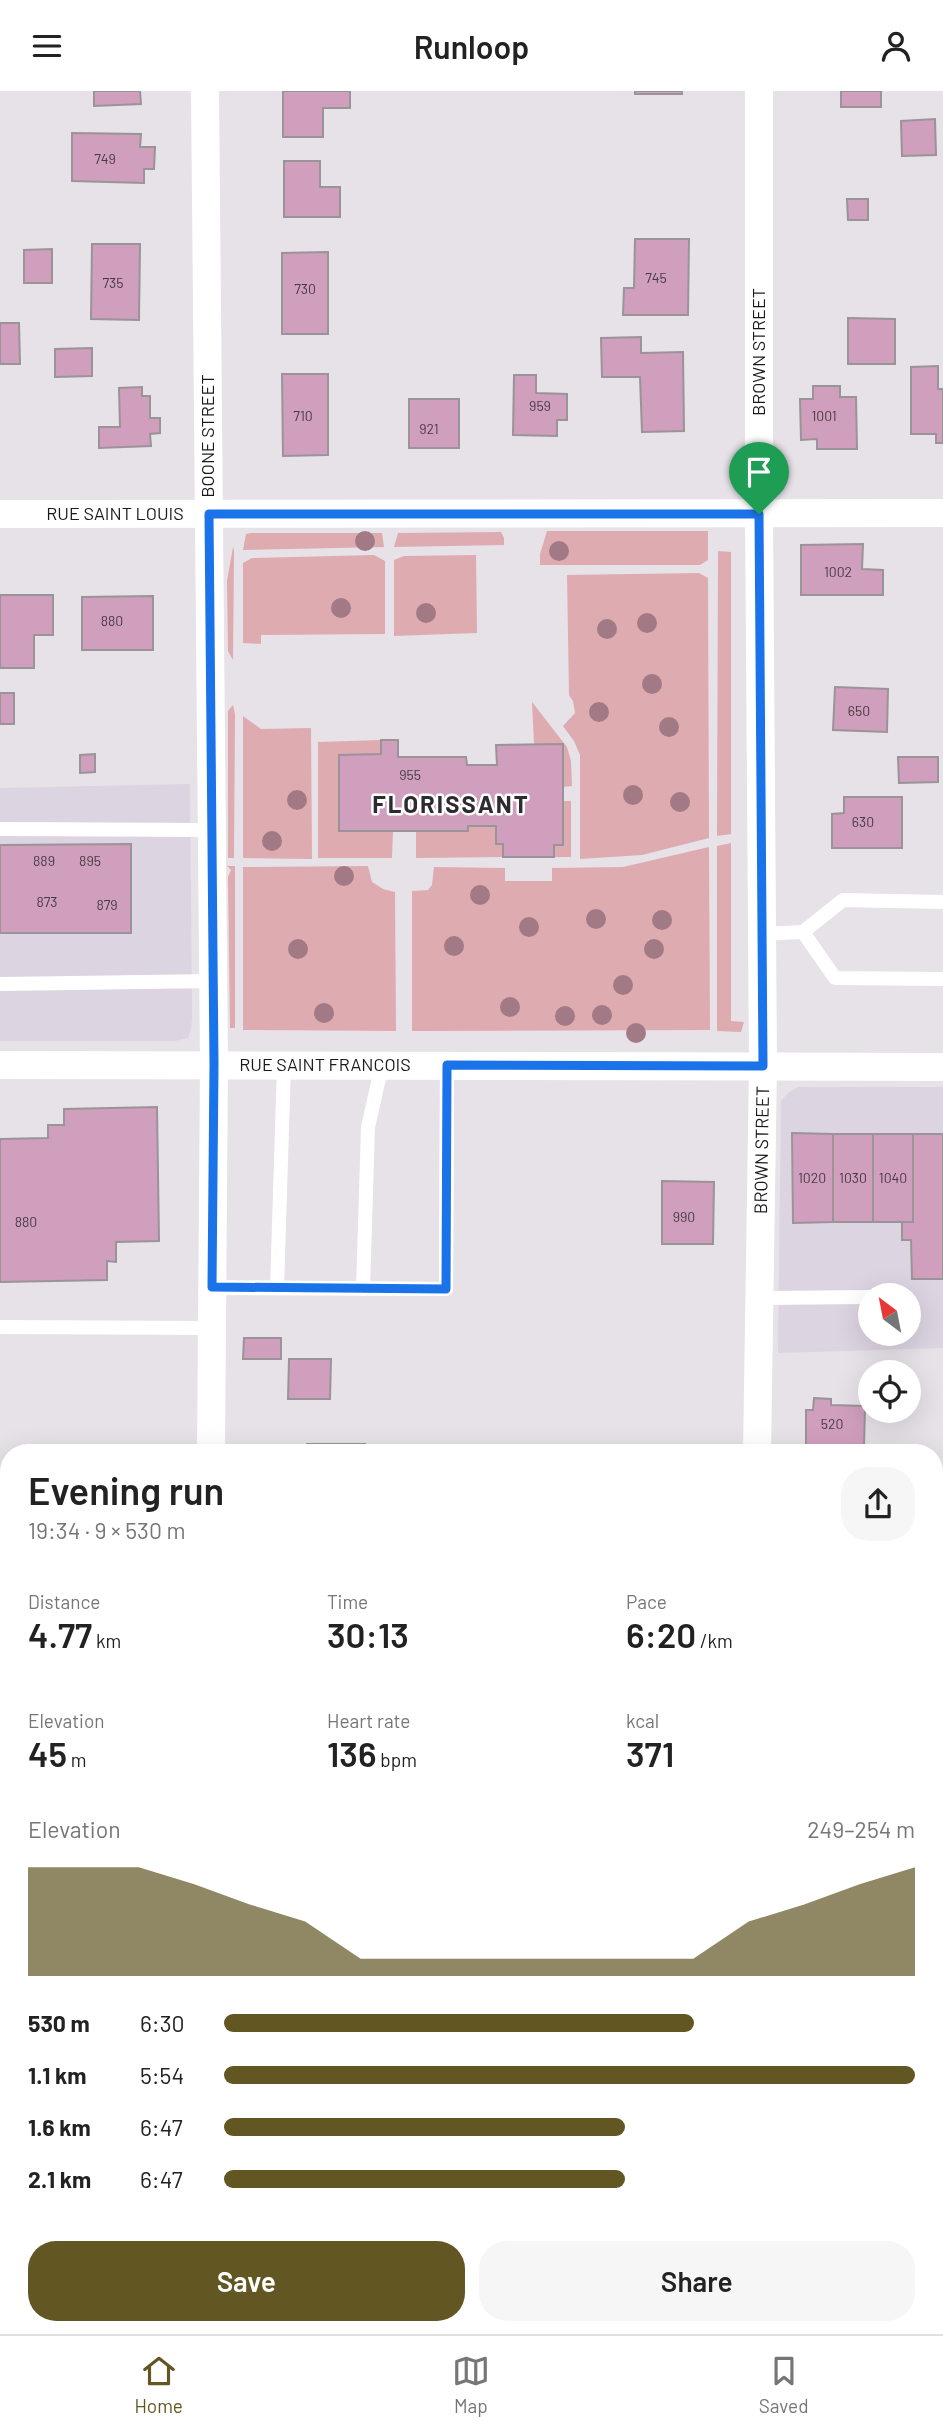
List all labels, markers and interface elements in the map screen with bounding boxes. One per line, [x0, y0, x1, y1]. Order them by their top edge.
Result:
icon: menu [28, 27, 66, 65]
text: Runloop [414, 27, 529, 65]
icon: person [877, 27, 915, 65]
house number: 749 [94, 150, 116, 167]
house number: 745 [645, 269, 667, 286]
house number: 735 [102, 274, 124, 291]
house number: 730 [294, 280, 316, 297]
street label: BROWN STREET [747, 288, 769, 416]
street label: BOONE STREET [196, 374, 218, 498]
house number: 959 [529, 397, 551, 414]
house number: 710 [293, 407, 313, 424]
house number: 1001 [811, 407, 837, 424]
house number: 921 [419, 420, 439, 437]
pin [729, 442, 789, 514]
icon: arrive [740, 453, 778, 491]
street label: RUE SAINT LOUIS [46, 502, 184, 524]
house number: 1002 [824, 563, 852, 580]
house number: 880 [101, 612, 123, 629]
house number: 650 [848, 702, 870, 719]
house number: 955 [399, 766, 421, 783]
district label: FLORISSANT [372, 789, 530, 818]
house number: 630 [852, 813, 874, 830]
house number: 889 [33, 852, 55, 869]
house number: 895 [79, 852, 101, 869]
house number: 873 [36, 893, 58, 910]
house number: 879 [96, 896, 118, 913]
street label: RUE SAINT FRANCOIS [239, 1053, 411, 1075]
street label: BROWN STREET [749, 1086, 773, 1214]
house number: 1020 [798, 1169, 826, 1186]
house number: 1030 [839, 1169, 867, 1186]
house number: 1040 [879, 1169, 907, 1186]
house number: 990 [673, 1208, 695, 1225]
house number: 880 [15, 1213, 37, 1230]
north arrow [858, 1283, 920, 1346]
map controls [858, 1283, 921, 1423]
button: locate [858, 1360, 921, 1423]
house number: 520 [821, 1415, 843, 1432]
text: Evening run [28, 1467, 224, 1513]
button: share [841, 1467, 915, 1541]
text: 19:34 · 9 × 530 m [28, 1516, 186, 1544]
text: Distance [28, 1590, 100, 1613]
text: Time [327, 1590, 368, 1613]
text: Pace [626, 1590, 667, 1613]
text: 4.77 [28, 1613, 92, 1655]
text: 30:13 [327, 1613, 409, 1655]
text: 6:20 [626, 1613, 696, 1655]
text: km [92, 1629, 121, 1652]
text: /km [696, 1629, 733, 1652]
text: Elevation [28, 1709, 105, 1732]
text: Heart rate [327, 1709, 410, 1732]
text: kcal [626, 1709, 659, 1732]
text: 45 [28, 1732, 67, 1774]
text: 136 [327, 1732, 376, 1774]
text: 371 [626, 1732, 674, 1774]
text: m [67, 1748, 87, 1771]
text: bpm [376, 1748, 417, 1771]
text: Elevation [28, 1815, 121, 1843]
text: 249–254 m [807, 1815, 915, 1843]
text: 530 m [28, 2009, 90, 2037]
text: 6:30 [140, 2009, 184, 2037]
text: 1.1 km [28, 2061, 87, 2089]
text: 5:54 [140, 2061, 184, 2089]
text: 1.6 km [28, 2113, 91, 2141]
text: 6:47 [140, 2113, 183, 2141]
text: 2.1 km [28, 2165, 91, 2193]
text: 6:47 [140, 2165, 183, 2193]
button: Save [28, 2241, 465, 2321]
button: Share [479, 2241, 915, 2321]
tab: Home [134, 2352, 183, 2417]
tab: Map [452, 2352, 490, 2417]
tab: Saved [759, 2352, 809, 2417]

